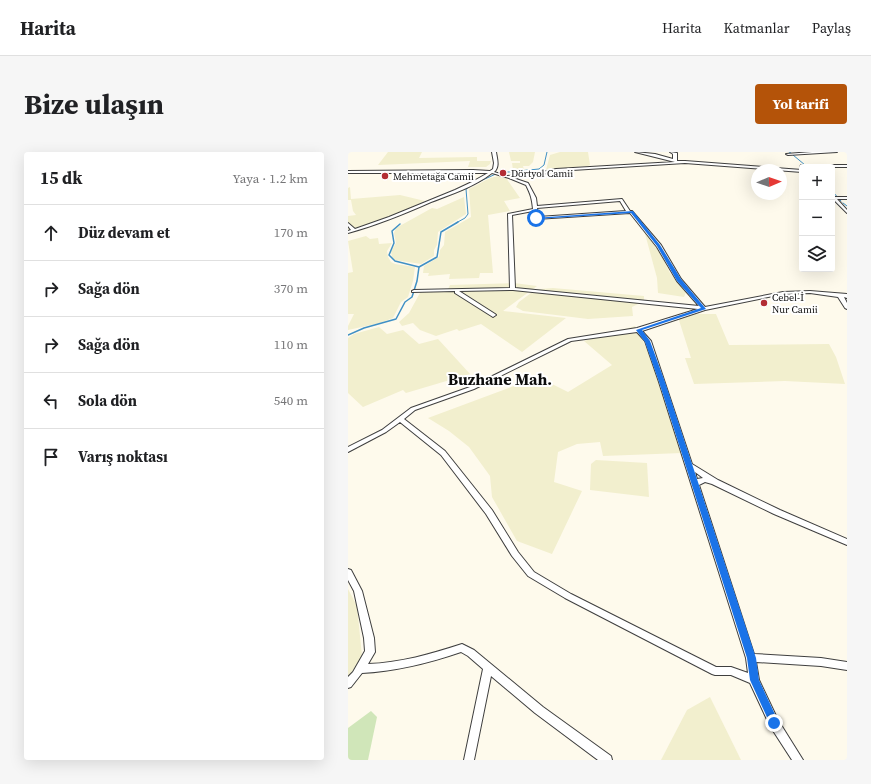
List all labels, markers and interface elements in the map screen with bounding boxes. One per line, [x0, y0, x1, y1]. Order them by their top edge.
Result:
text: Harita [20, 15, 76, 41]
text: Harita [662, 18, 702, 38]
text: Katmanlar [724, 18, 790, 38]
text: Paylaş [812, 18, 851, 38]
button: Yol tarifi [755, 84, 847, 124]
text: Bize ulaşın [24, 85, 164, 123]
north arrow [751, 164, 787, 200]
map controls [799, 164, 835, 272]
button: + [799, 164, 835, 200]
text: 15 dk [40, 166, 82, 190]
place label: Dörtyol Camii [511, 167, 573, 180]
marker: Dörtyol Camii [498, 168, 508, 178]
text: Yaya · 1.2 km [233, 170, 308, 187]
place label: Mehmetağa Camii [393, 170, 474, 183]
marker: Mehmetağa Camii [380, 171, 390, 181]
button: − [799, 200, 835, 236]
route start [527, 209, 545, 227]
icon: ahead [40, 222, 62, 244]
text: Düz devam et [78, 222, 170, 243]
text: 170 m [274, 224, 308, 241]
button: layers [799, 236, 835, 272]
icon: right [40, 278, 62, 300]
text: Sağa dön [78, 278, 140, 299]
text: 370 m [274, 280, 308, 297]
place label: Cebel-İ Nur Camii [772, 291, 818, 316]
marker: Cebel-İ Nur Camii [759, 298, 769, 308]
icon: right [40, 334, 62, 356]
text: Sağa dön [78, 334, 140, 355]
text: 110 m [274, 336, 308, 353]
district label: Buzhane Mah. [448, 368, 552, 390]
icon: left [40, 390, 62, 412]
text: Sola dön [78, 390, 137, 411]
text: 540 m [274, 392, 308, 409]
icon: arrive [40, 446, 62, 468]
text: Varış noktası [78, 446, 168, 467]
route end [765, 714, 783, 732]

